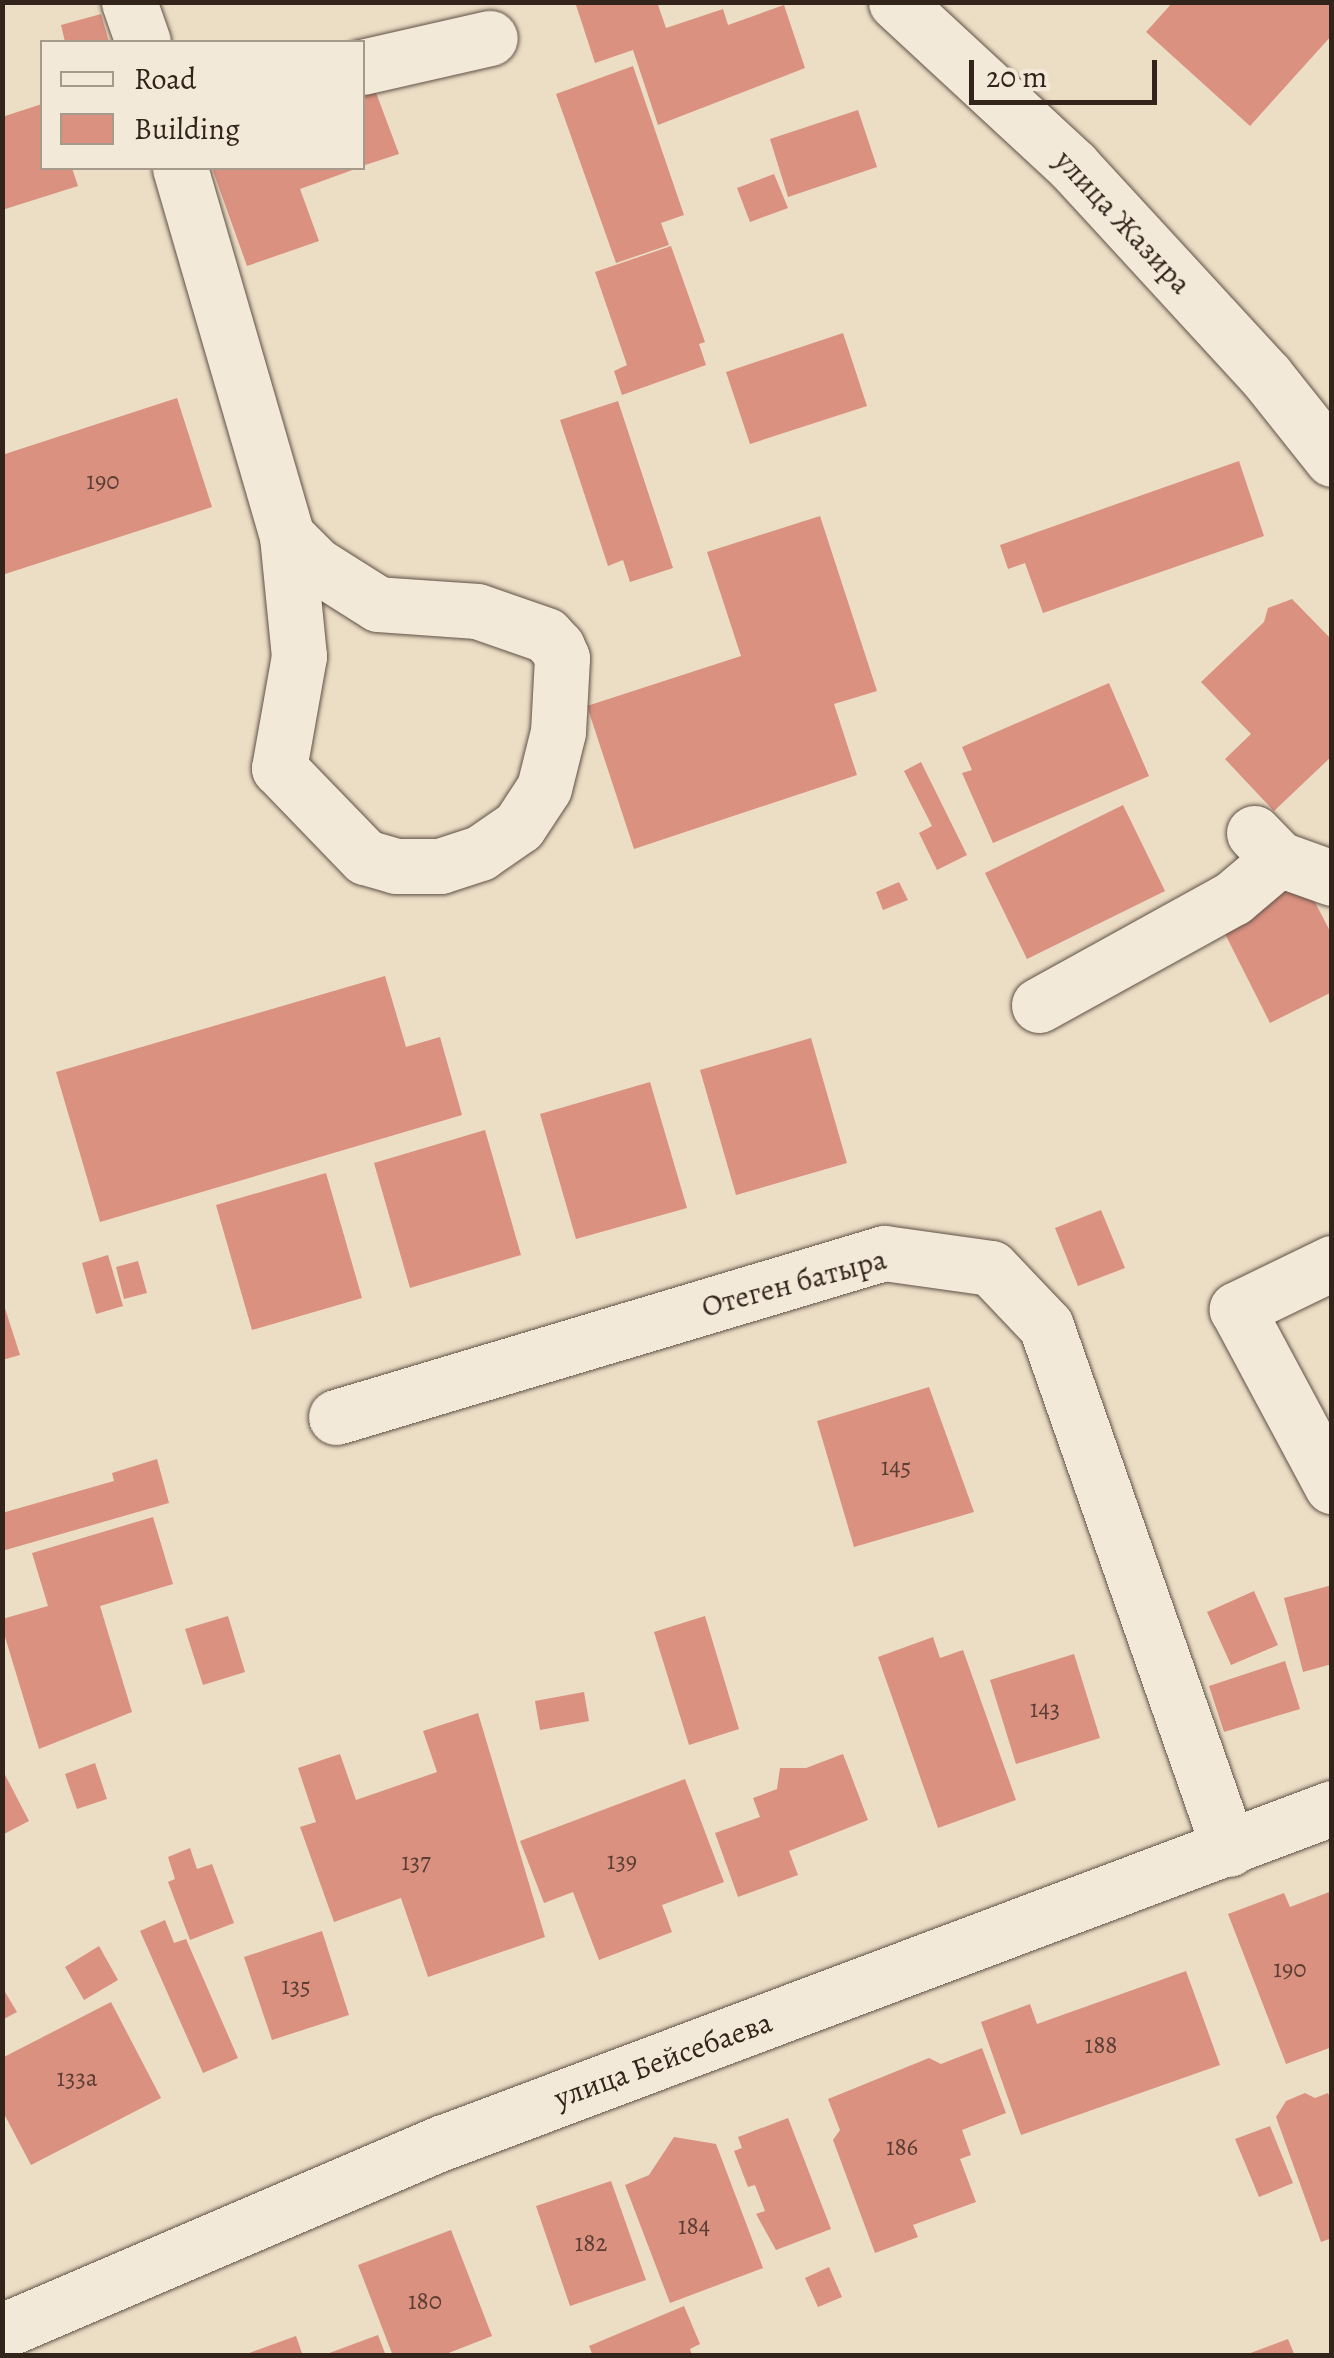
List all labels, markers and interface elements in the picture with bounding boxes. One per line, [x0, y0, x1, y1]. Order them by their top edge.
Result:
legend [40, 40, 365, 170]
scale bar [974, 40, 1162, 102]
text: 20 m [986, 57, 1047, 97]
text: Road [134, 59, 196, 99]
text: Building [134, 109, 240, 149]
street label: улица Жазира [1047, 143, 1199, 301]
house number: 190 [86, 466, 120, 496]
street label: Отеген батыра [698, 1241, 890, 1325]
house number: 145 [881, 1452, 911, 1482]
house number: 143 [1030, 1694, 1060, 1724]
house number: 139 [607, 1846, 637, 1876]
house number: 137 [401, 1847, 431, 1877]
house number: 190 [1273, 1954, 1307, 1984]
house number: 135 [281, 1971, 311, 2001]
street label: улица Бейсебаева [549, 2004, 777, 2116]
house number: 188 [1085, 2030, 1117, 2060]
house number: 133а [57, 2063, 97, 2093]
house number: 186 [886, 2132, 918, 2162]
house number: 184 [678, 2211, 710, 2241]
house number: 182 [575, 2228, 607, 2258]
house number: 180 [408, 2286, 442, 2316]

